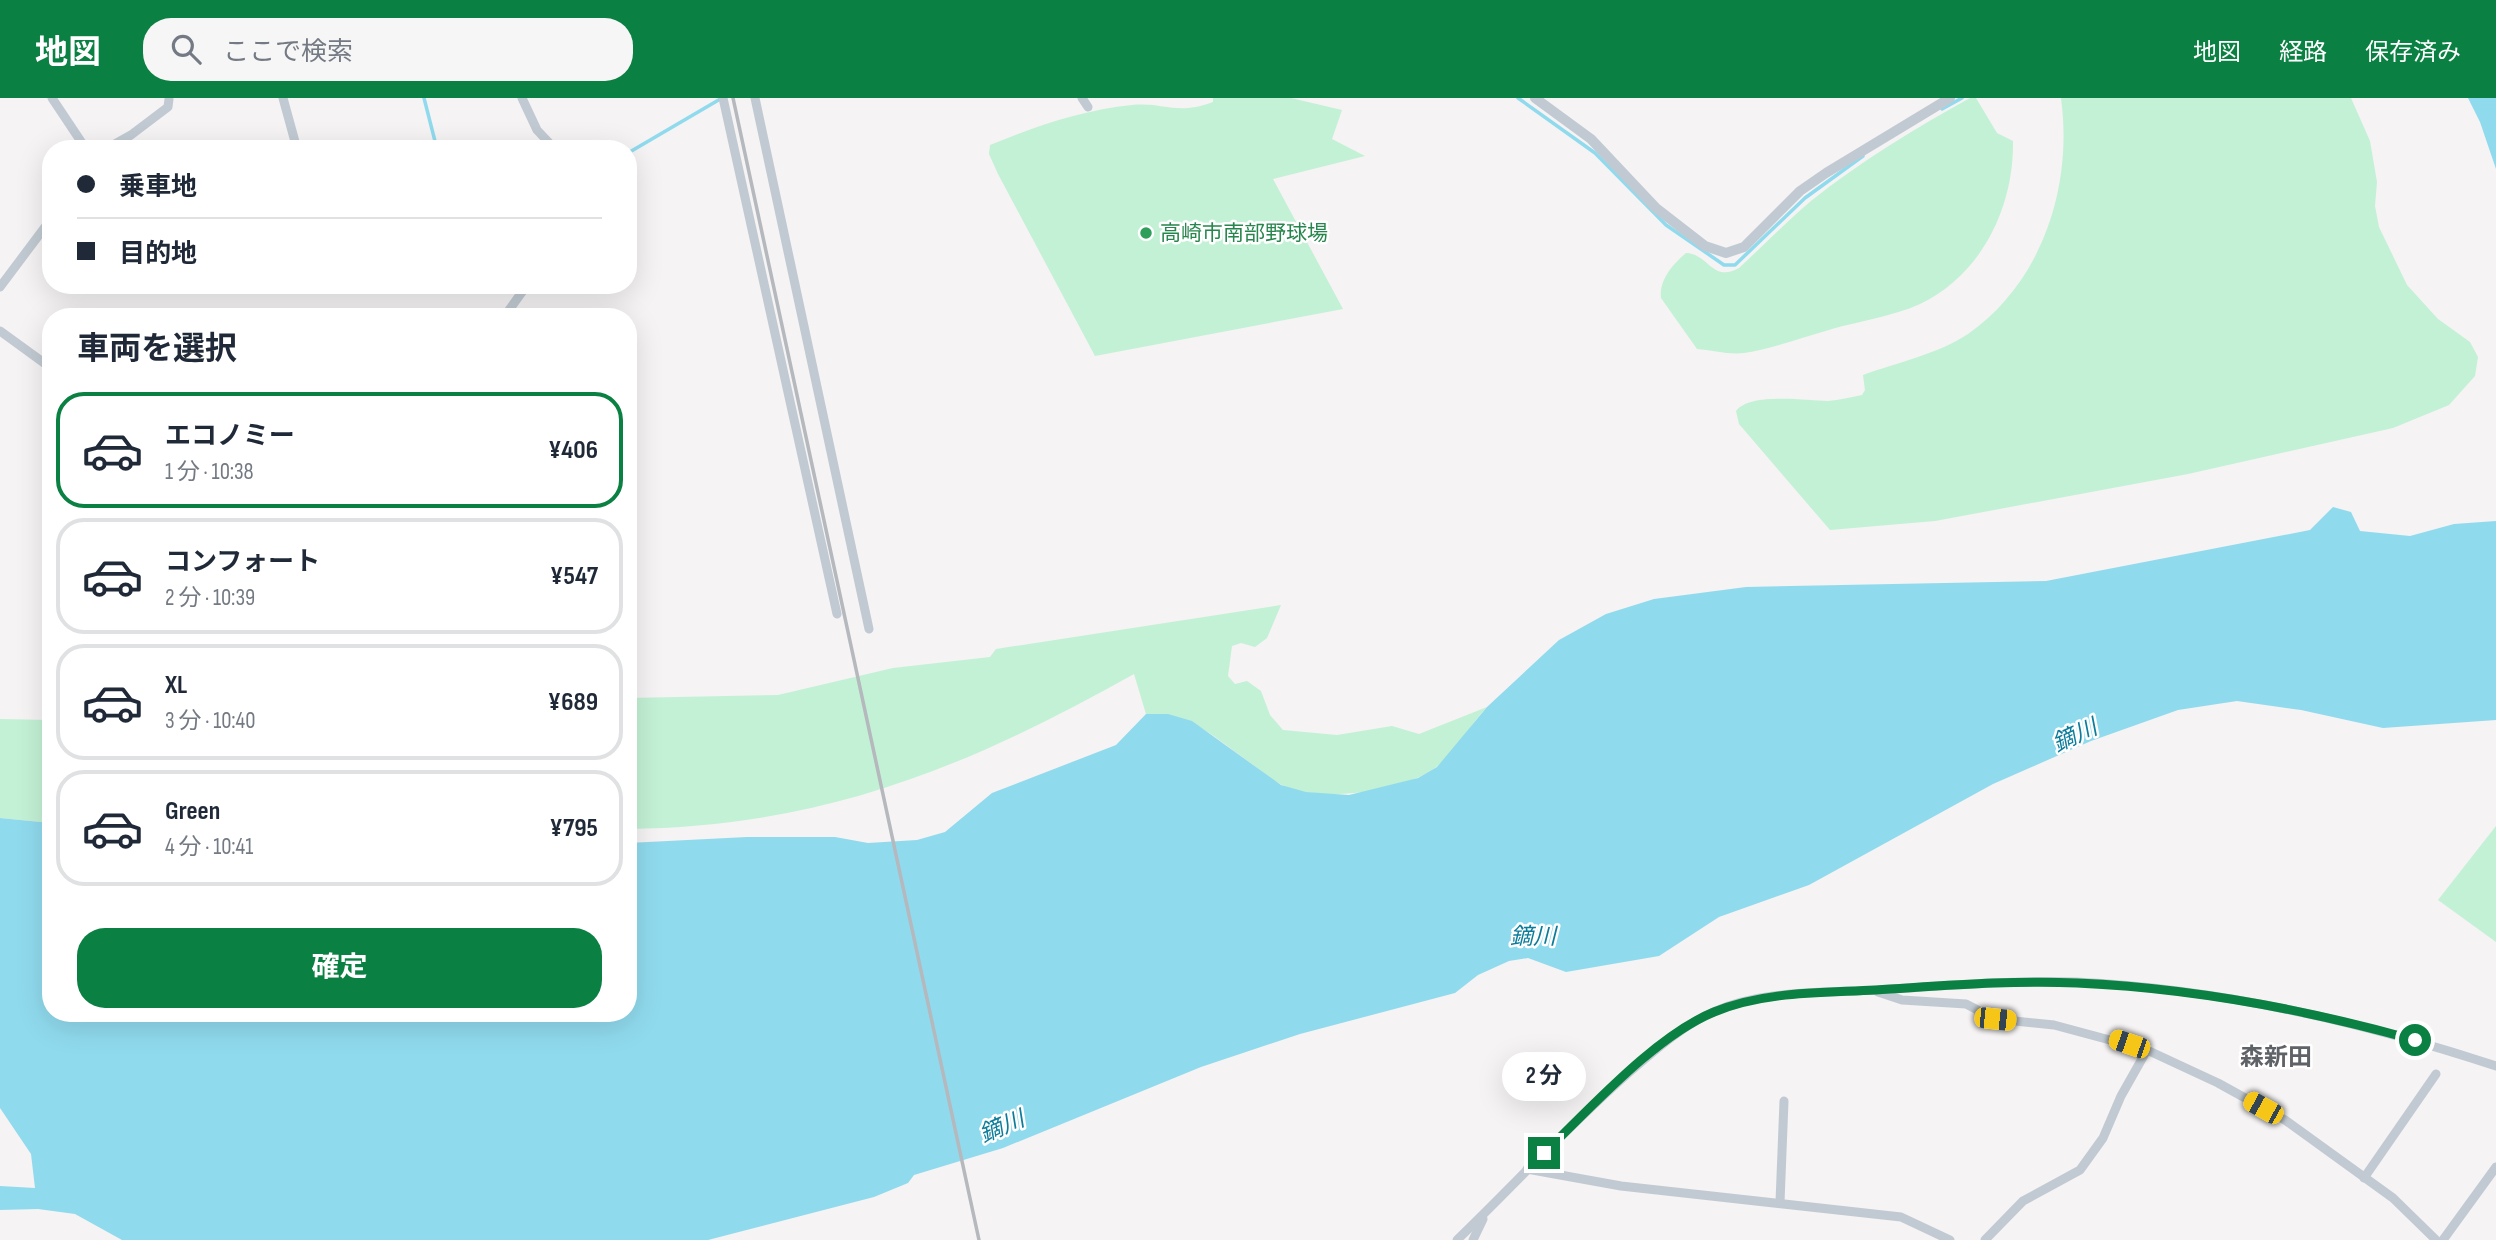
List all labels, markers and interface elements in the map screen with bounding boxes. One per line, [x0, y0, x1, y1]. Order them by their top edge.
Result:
search box [143, 18, 633, 81]
icon: search [167, 30, 205, 68]
text: 地図 [35, 33, 101, 73]
text: ここで検索 [223, 37, 353, 68]
text: 地図 [2193, 38, 2241, 67]
text: 経路 [2279, 38, 2327, 67]
text: 保存済み [2365, 38, 2461, 67]
text: 乗車地 [119, 172, 197, 203]
place label: 高崎市南部野球場 [1160, 221, 1328, 246]
marker: 高崎市南部野球場 [1138, 225, 1154, 241]
text: 目的地 [119, 239, 197, 270]
text: 車両を選択 [77, 330, 237, 369]
icon: car [81, 419, 144, 482]
text: エコノミー [165, 421, 295, 452]
text: ¥406 [548, 435, 598, 466]
text: 1 分 · 10:38 [165, 458, 254, 486]
icon: car [81, 545, 144, 608]
text: コンフォート [165, 547, 320, 578]
text: ¥547 [550, 561, 598, 592]
text: 2 分 · 10:39 [165, 584, 255, 612]
text: XL [165, 670, 187, 701]
icon: car [81, 671, 144, 734]
text: ¥689 [548, 687, 598, 718]
text: 3 分 · 10:40 [165, 707, 255, 735]
water label: 鏑川 [2048, 712, 2104, 758]
text: Green [165, 796, 220, 827]
icon: car [81, 797, 144, 860]
text: ¥795 [549, 813, 598, 844]
text: 4 分 · 10:41 [165, 833, 253, 861]
water label: 鏑川 [1510, 923, 1559, 951]
button: 確定 [77, 928, 602, 1008]
car [1974, 1006, 2017, 1032]
route start [2399, 1024, 2431, 1056]
car [2106, 1027, 2153, 1061]
district label: 森新田 [2240, 1043, 2312, 1072]
callout: 2 分 [1502, 1052, 1586, 1100]
text: 2 分 [1526, 1062, 1562, 1090]
car [2240, 1089, 2287, 1127]
water label: 鏑川 [975, 1104, 1031, 1149]
route end [1528, 1137, 1560, 1169]

